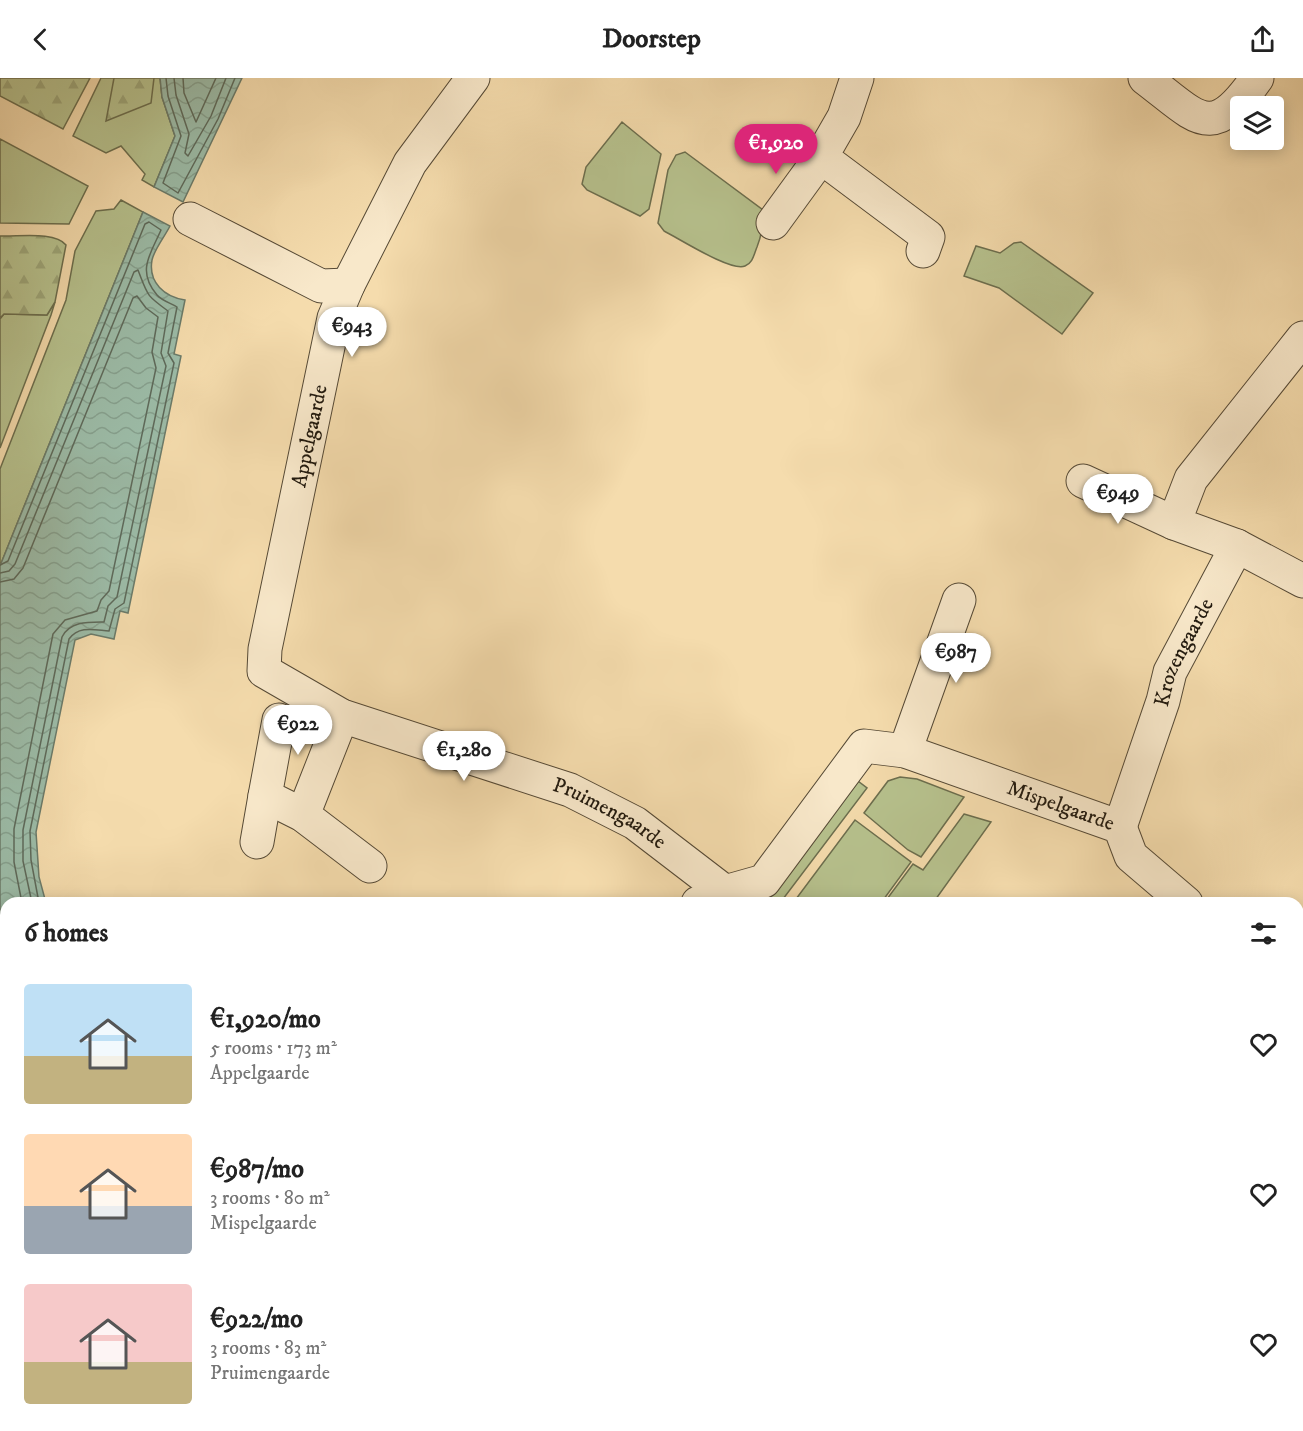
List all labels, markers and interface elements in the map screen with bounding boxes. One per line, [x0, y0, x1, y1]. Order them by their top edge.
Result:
text: Doorstep [602, 22, 701, 56]
icon: back [24, 23, 57, 56]
icon: share [1246, 23, 1279, 56]
map controls [1230, 96, 1284, 150]
button: layers [1230, 96, 1284, 150]
pin: €1,920 [727, 124, 825, 175]
text: €1,920 [748, 131, 804, 156]
pin: €943 [316, 307, 388, 358]
text: €943 [332, 314, 372, 339]
street label: Appelgaarde [286, 382, 334, 490]
pin: €949 [1082, 474, 1154, 525]
text: €949 [1096, 481, 1140, 506]
street label: Krozengaarde [1149, 594, 1220, 709]
pin: €987 [920, 633, 992, 684]
text: €987 [935, 640, 977, 665]
pin: €922 [262, 705, 334, 756]
text: €922 [277, 712, 319, 737]
pin: €1,280 [415, 731, 513, 782]
text: €1,280 [436, 738, 492, 763]
street label: Pruimengaarde [549, 772, 671, 855]
street label: Mispelgaarde [1003, 775, 1118, 837]
text: 6 homes [24, 917, 108, 950]
icon: filters [1247, 917, 1280, 950]
text: €1,920/mo [210, 1003, 321, 1036]
icon: home [72, 1008, 144, 1080]
icon: heart [1247, 1028, 1280, 1061]
text: 5 rooms · 173 m² [210, 1036, 337, 1061]
text: Appelgaarde [210, 1061, 309, 1086]
text: €987/mo [210, 1153, 304, 1186]
icon: home [72, 1158, 144, 1230]
icon: heart [1247, 1178, 1280, 1211]
text: 3 rooms · 80 m² [210, 1186, 330, 1211]
text: Mispelgaarde [210, 1211, 317, 1236]
text: €922/mo [210, 1303, 303, 1336]
icon: home [72, 1308, 144, 1380]
icon: heart [1247, 1328, 1280, 1361]
text: 3 rooms · 83 m² [210, 1336, 326, 1361]
text: Pruimengaarde [210, 1361, 330, 1386]

